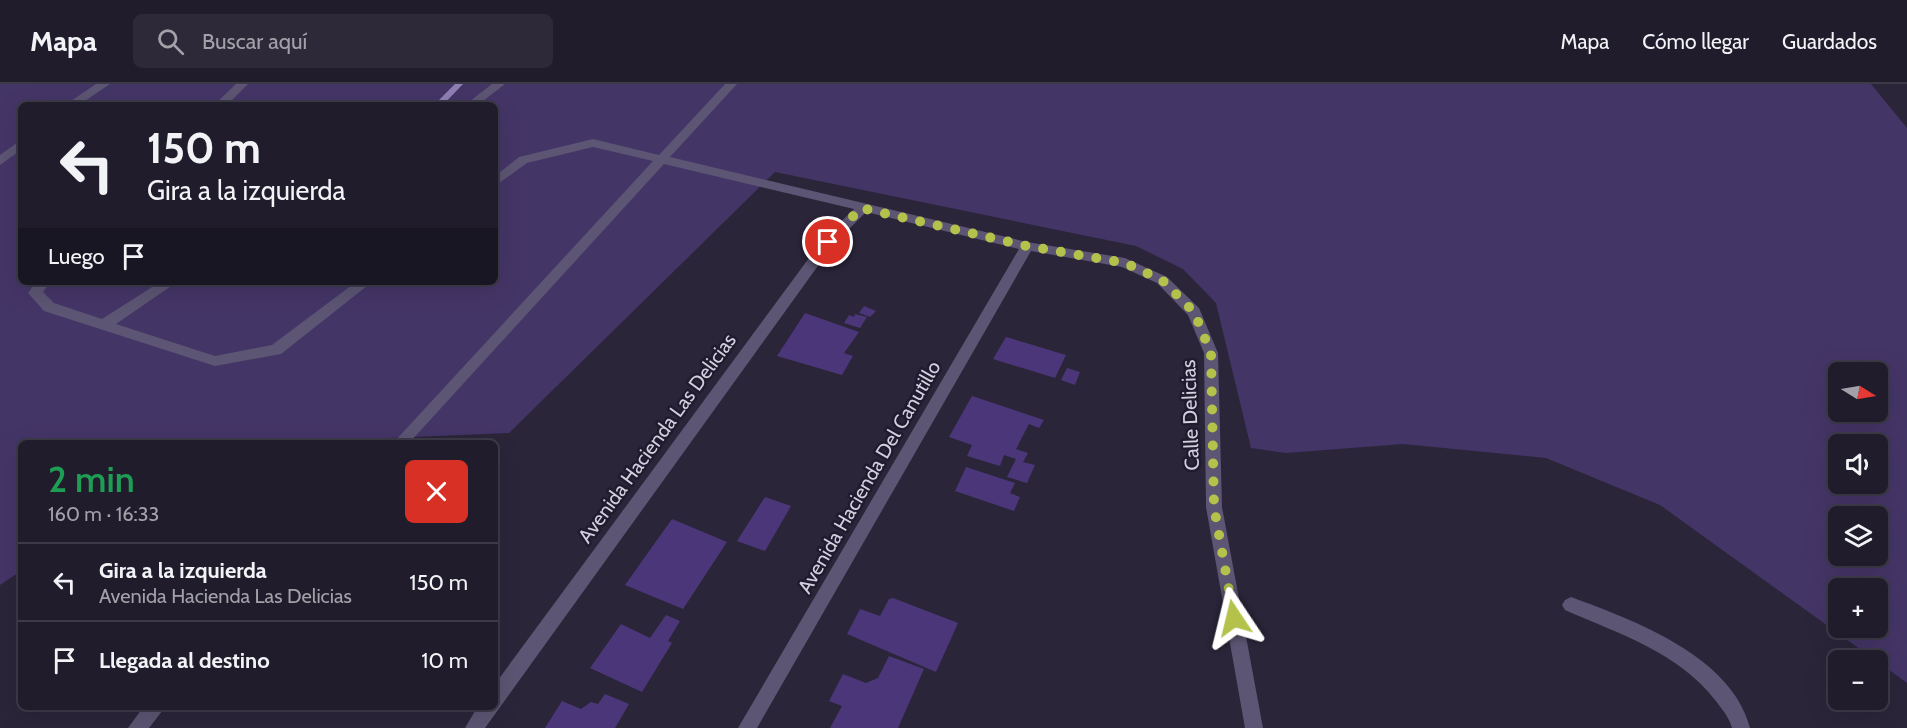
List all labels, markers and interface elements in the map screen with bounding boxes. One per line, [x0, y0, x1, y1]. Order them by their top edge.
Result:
search box [133, 14, 553, 68]
text: Mapa [30, 24, 97, 58]
icon: search [154, 25, 187, 58]
text: Buscar aquí [202, 28, 307, 55]
text: Mapa [1561, 29, 1609, 54]
text: Cómo llegar [1642, 29, 1749, 54]
text: Guardados [1782, 29, 1877, 54]
text: 150 m [147, 122, 261, 174]
icon: left [48, 126, 126, 204]
text: Gira a la izquierda [147, 174, 346, 207]
pin [802, 216, 853, 267]
icon: arrive [811, 225, 844, 258]
icon: arrive [117, 240, 150, 273]
text: Luego [48, 243, 105, 270]
street label: Avenida Hacienda Las Delicias [573, 329, 741, 547]
street label: Avenida Hacienda Del Canutillo [793, 357, 945, 597]
street label: Calle Delicias [1176, 359, 1204, 471]
north arrow [1828, 362, 1888, 422]
map controls [1828, 362, 1888, 710]
button: sound [1828, 434, 1888, 494]
text: 2 min [48, 457, 135, 501]
button: close [405, 460, 468, 523]
text: 160 m · 16:33 [48, 502, 159, 526]
button: layers [1828, 506, 1888, 566]
text: Gira a la izquierda [99, 557, 267, 584]
icon: left [48, 566, 81, 599]
text: 150 m [409, 569, 468, 596]
button: + [1828, 578, 1888, 638]
text: Avenida Hacienda Las Delicias [99, 584, 352, 608]
position arrow [1202, 586, 1266, 650]
icon: arrive [48, 644, 81, 677]
text: Llegada al destino [99, 647, 270, 674]
text: 10 m [421, 647, 468, 674]
button: − [1828, 650, 1888, 710]

